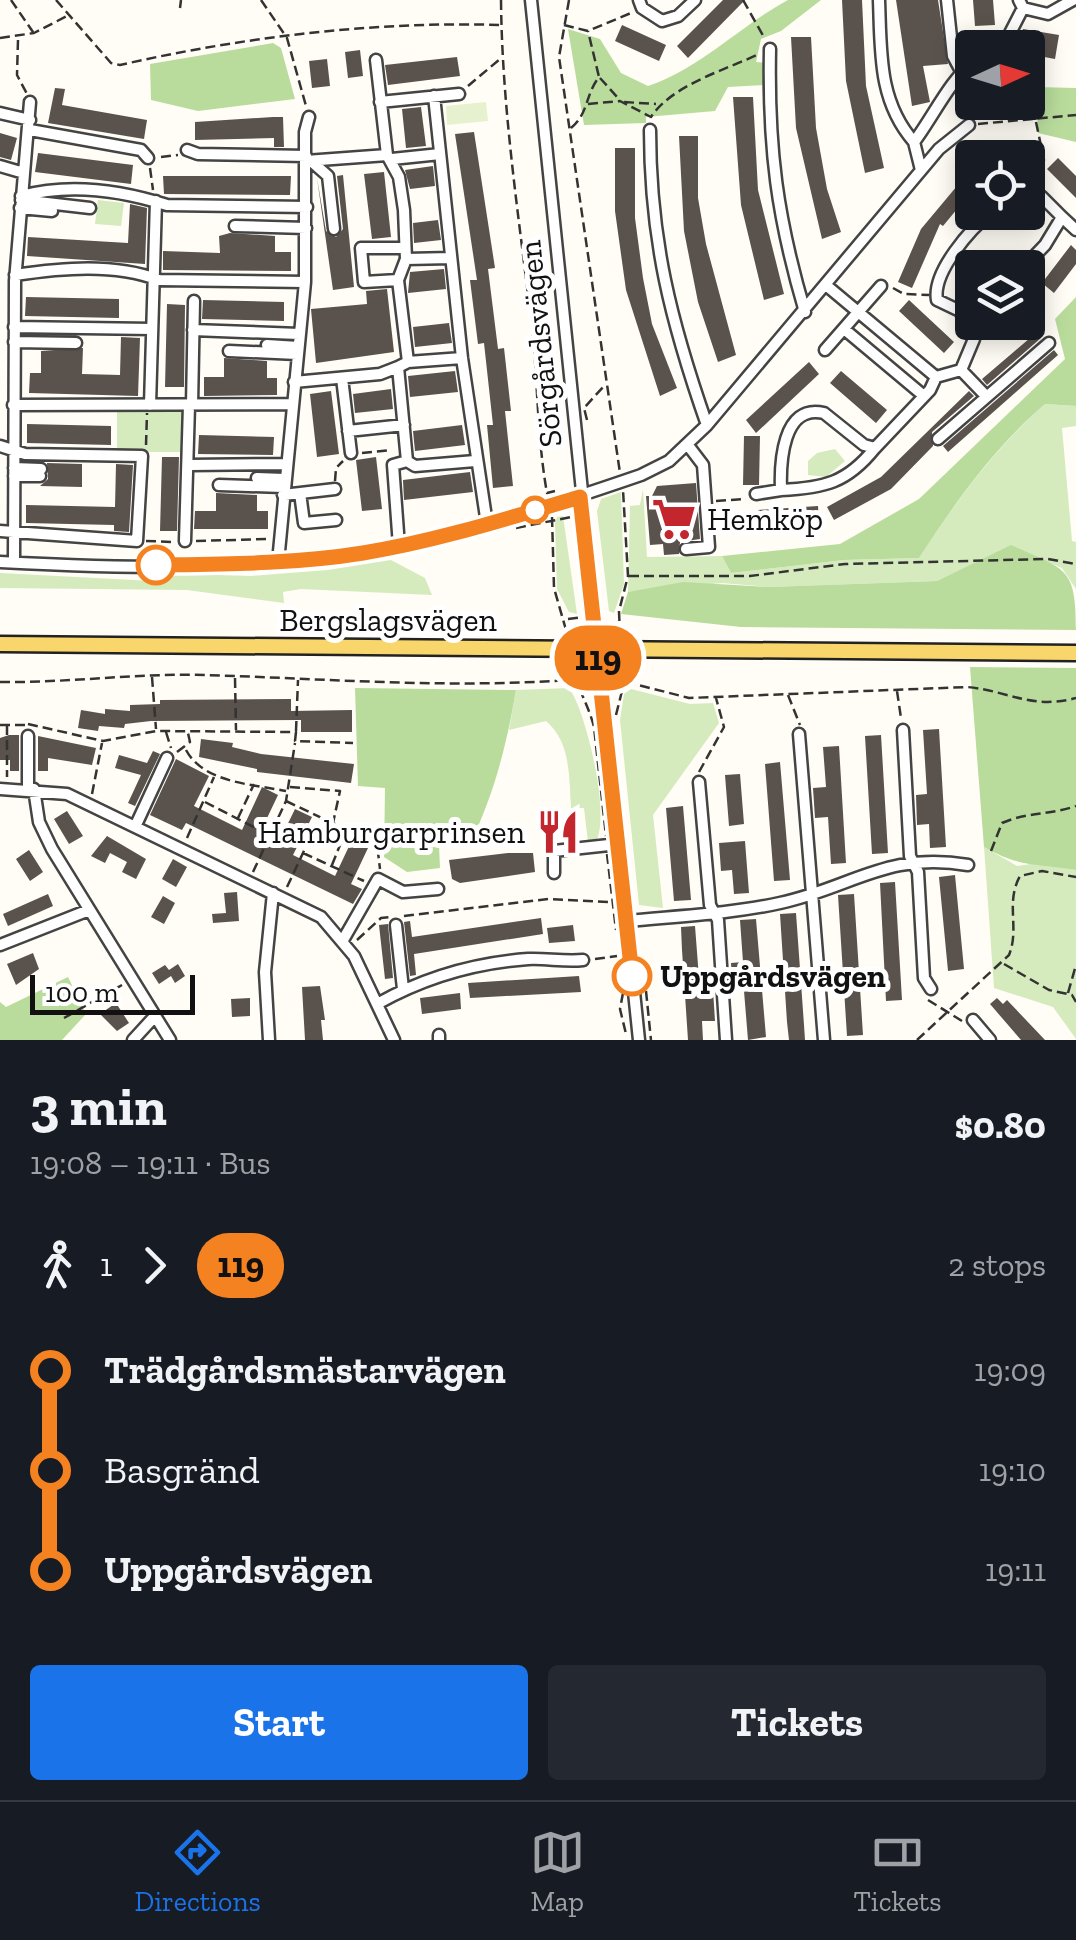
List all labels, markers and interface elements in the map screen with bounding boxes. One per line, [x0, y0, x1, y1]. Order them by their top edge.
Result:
north arrow [955, 30, 1045, 120]
map controls [955, 30, 1045, 340]
button: locate [955, 140, 1045, 230]
street label: Sörgårdsvägen [510, 238, 570, 449]
button: layers [955, 250, 1045, 340]
supermarket icon: Hemköp [650, 495, 698, 543]
unlabelled marker [522, 497, 548, 523]
place label: Hemköp [707, 500, 823, 538]
unlabelled marker [137, 546, 175, 584]
street label: Bergslagsvägen [279, 601, 497, 639]
line badge: 119 [540, 626, 656, 690]
text: 119 [574, 637, 622, 679]
restaurant icon: Hamburgarprinsen [534, 808, 582, 856]
place label: Hamburgarprinsen [257, 813, 526, 851]
marker: Uppgårdsvägen [613, 957, 651, 995]
place label: Uppgårdsvägen [660, 957, 886, 995]
scale bar [30, 970, 195, 1014]
text: 100 m [45, 976, 119, 1009]
text: 3 min [30, 1073, 167, 1139]
text: $0.80 [954, 1102, 1046, 1148]
text: 19:08 – 19:11 · Bus [30, 1144, 271, 1182]
icon: walk [30, 1238, 85, 1293]
icon: forward [127, 1238, 182, 1293]
text: 119 [217, 1244, 264, 1286]
text: 1 [100, 1246, 112, 1284]
text: 2 stops [948, 1246, 1046, 1284]
text: Trädgårdsmästarvägen [104, 1347, 506, 1393]
text: 19:09 [974, 1351, 1046, 1389]
text: Basgränd [104, 1447, 260, 1493]
text: 19:10 [979, 1451, 1046, 1489]
text: Uppgårdsvägen [104, 1547, 372, 1593]
text: 19:11 [985, 1551, 1046, 1589]
button: Start [30, 1665, 528, 1780]
button: Tickets [548, 1665, 1046, 1780]
tab: Directions [134, 1825, 261, 1918]
tab: Map [530, 1825, 585, 1918]
tab: Tickets [853, 1825, 942, 1918]

